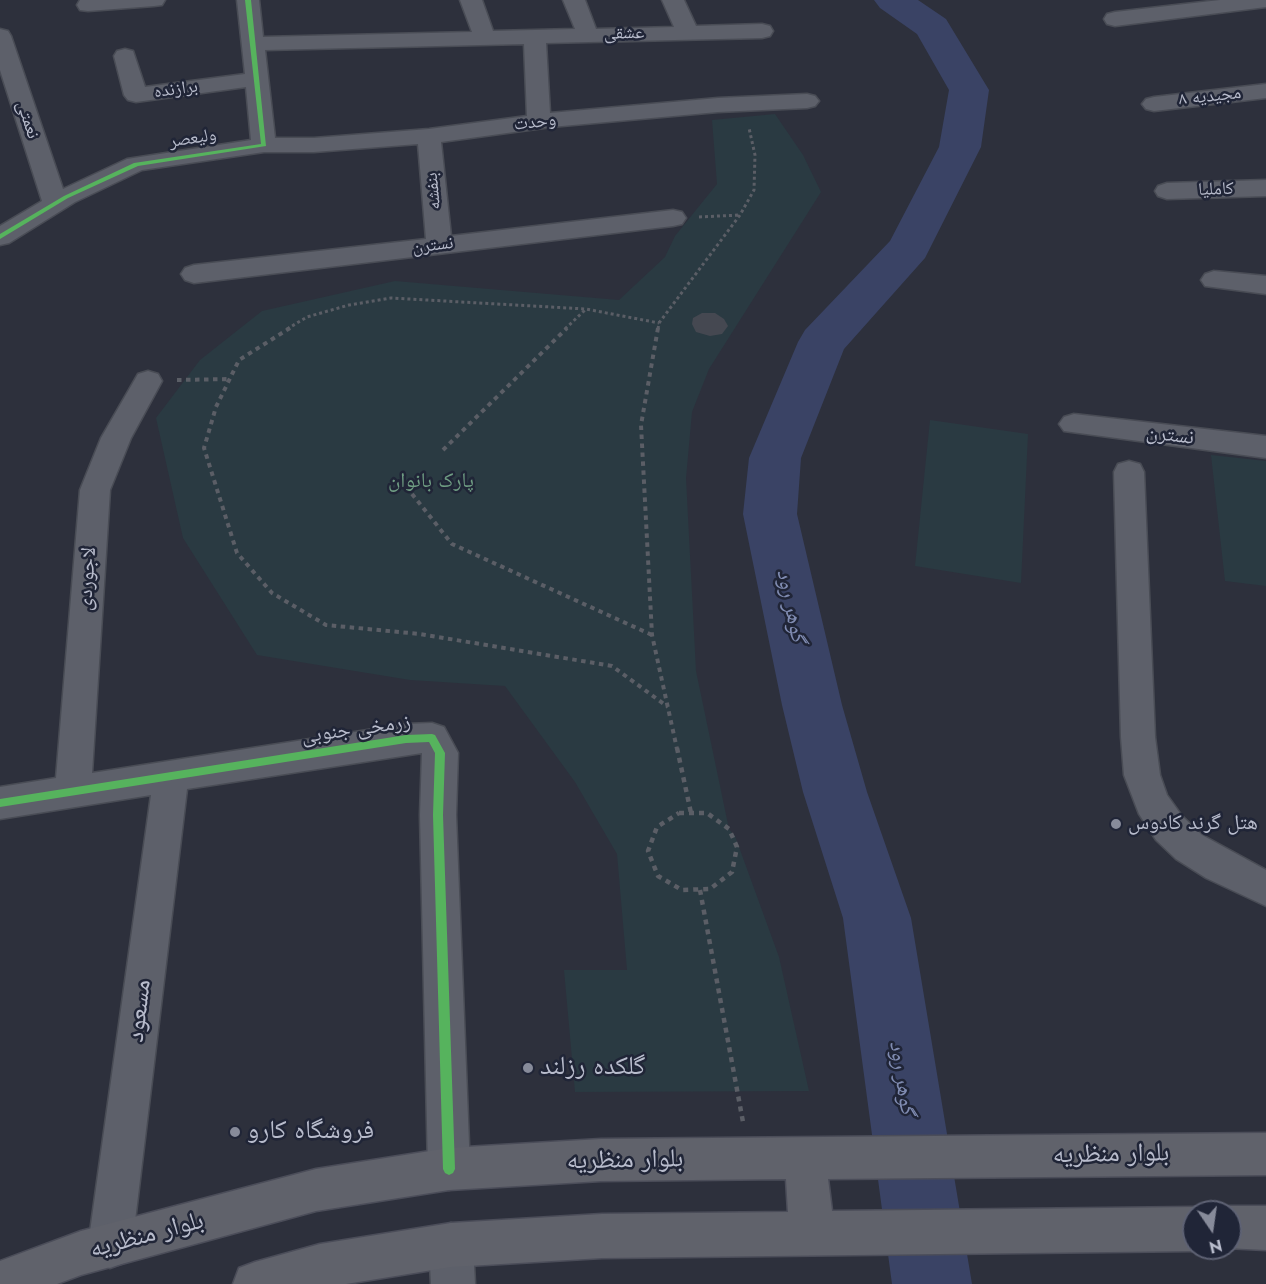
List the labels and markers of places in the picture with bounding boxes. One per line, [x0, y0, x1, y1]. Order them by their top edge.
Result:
place label: هتل گرند کادوس [1128, 811, 1258, 837]
marker: هتل گرند کادوس [1109, 817, 1123, 831]
place label: گلکده رزلند [540, 1052, 645, 1084]
marker: گلکده رزلند [521, 1061, 535, 1075]
place label: فروشگاه کارو [247, 1116, 374, 1148]
marker: فروشگاه کارو [228, 1125, 242, 1139]

